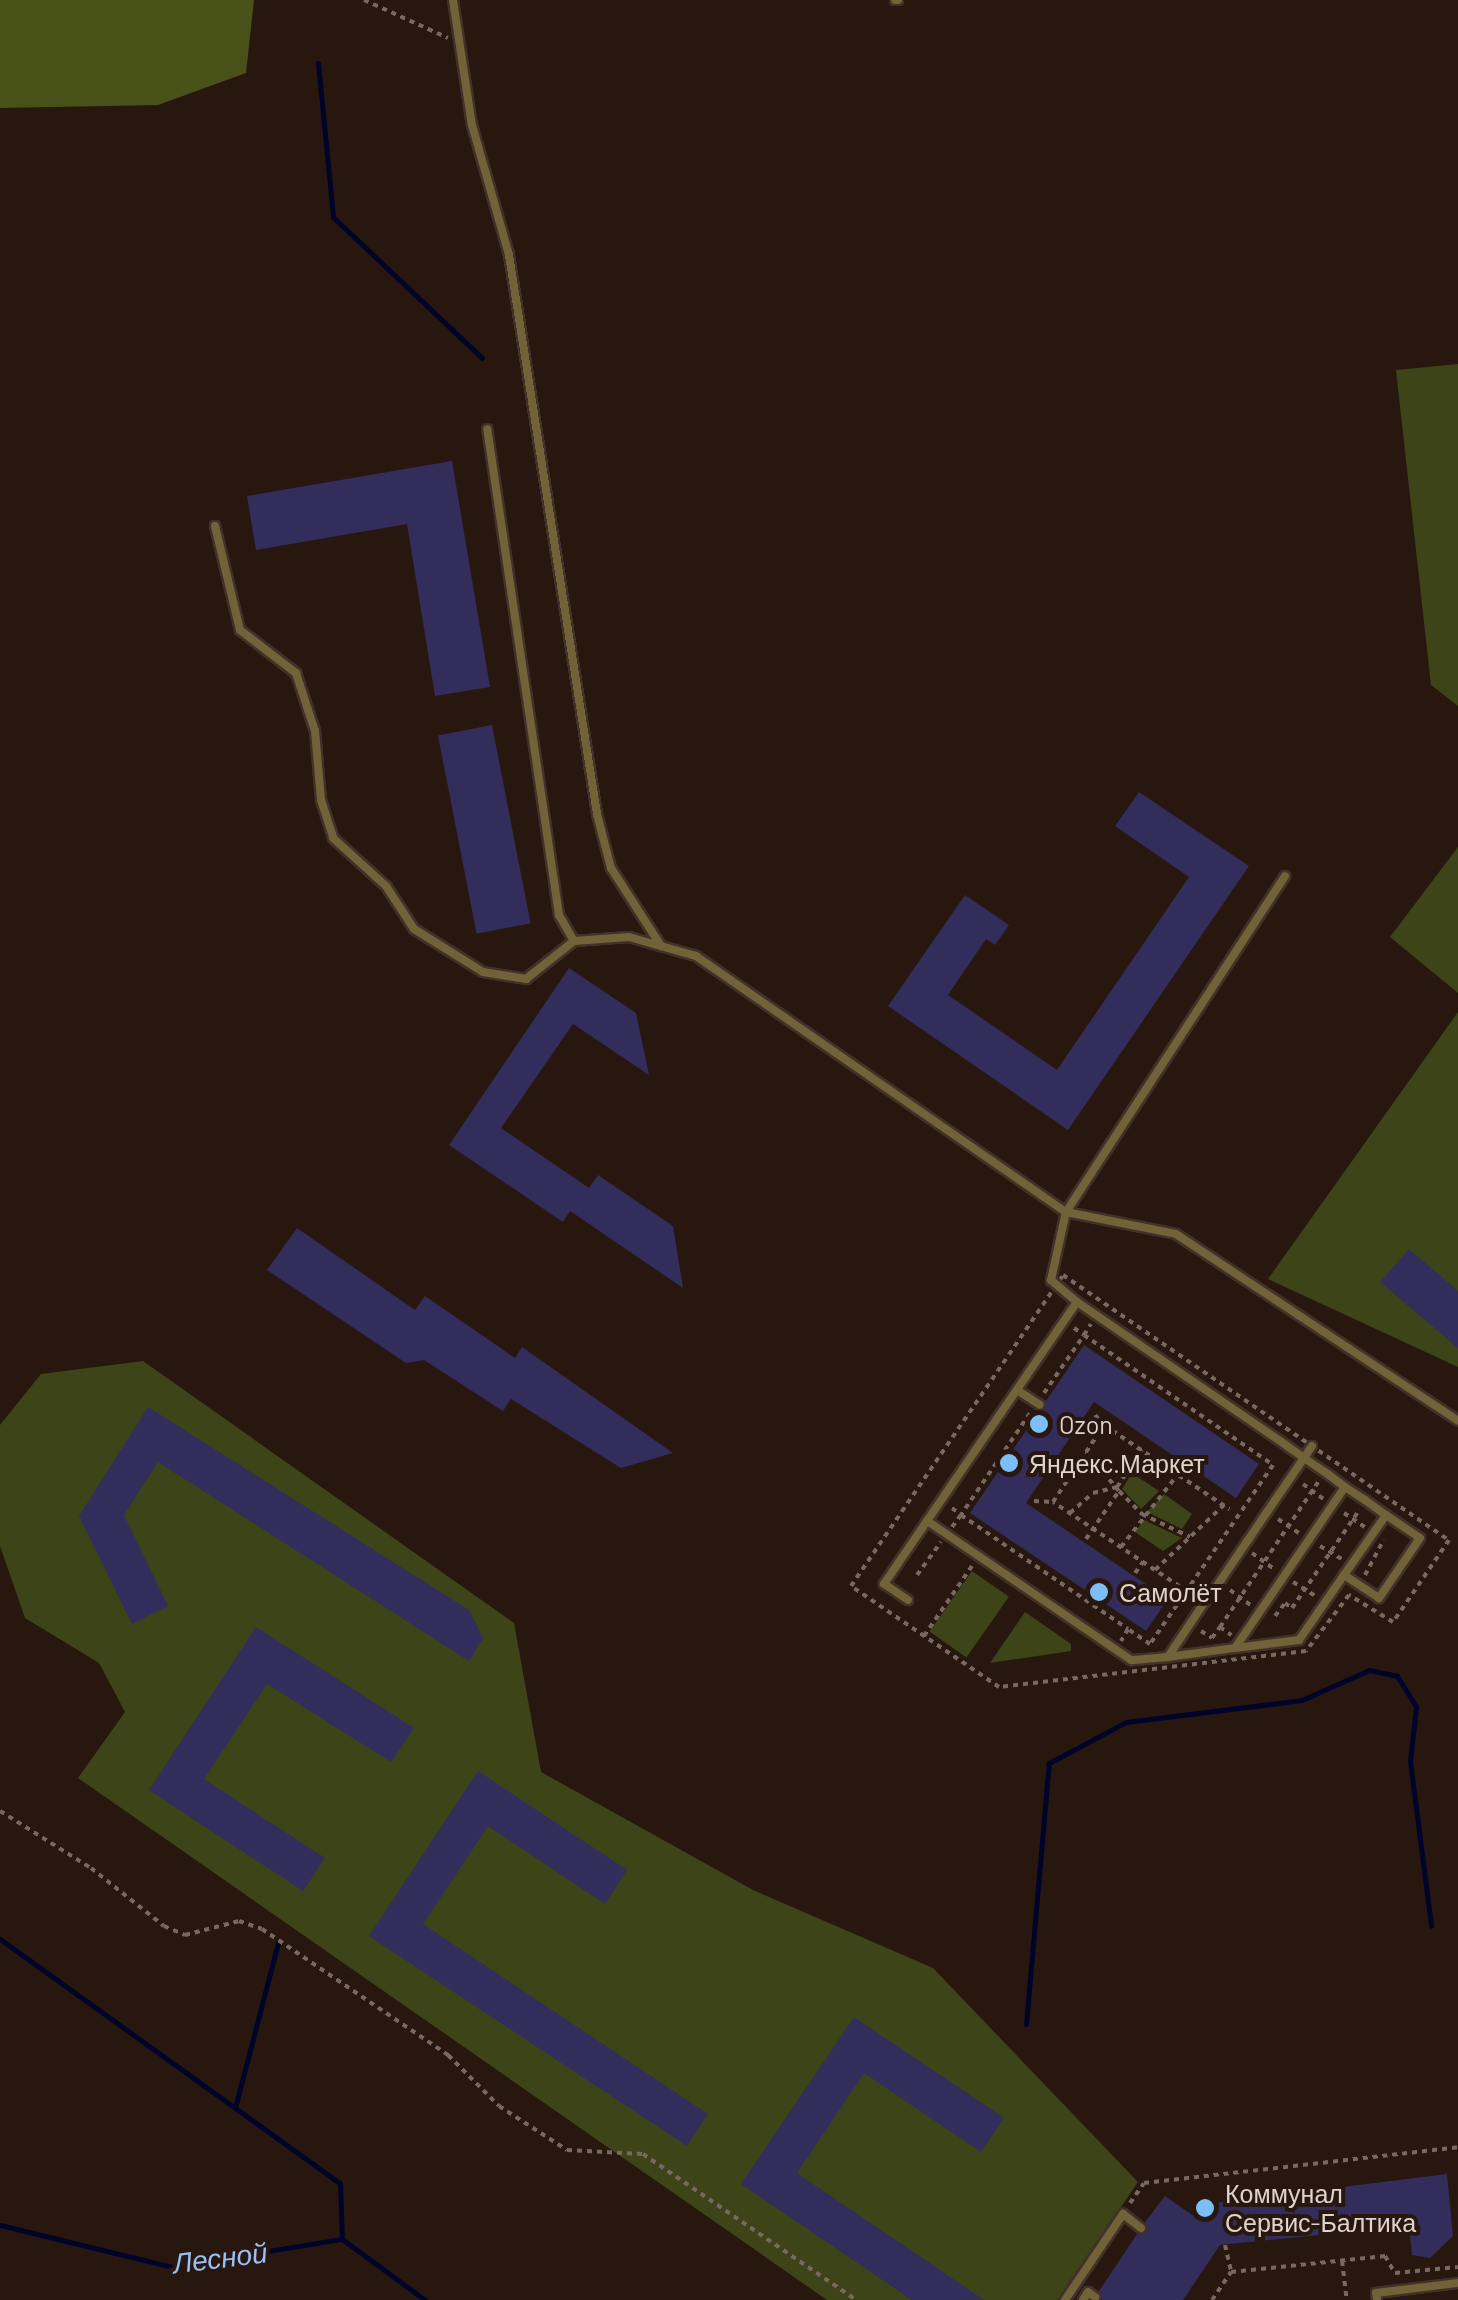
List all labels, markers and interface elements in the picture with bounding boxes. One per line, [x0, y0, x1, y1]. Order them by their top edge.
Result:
place label: Ozon [1059, 1409, 1113, 1439]
marker: Ozon [1028, 1413, 1050, 1435]
place label: Яндекс.Маркет [1029, 1448, 1205, 1478]
marker: Яндекс.Маркет [998, 1452, 1020, 1474]
place label: Самолёт [1119, 1577, 1222, 1607]
marker: Самолёт [1088, 1581, 1110, 1603]
place label: Коммунал Сервис-Балтика [1225, 2179, 1416, 2238]
marker: Коммунал Сервис-Балтика [1194, 2197, 1216, 2219]
water label: Лесной [171, 2235, 269, 2279]

